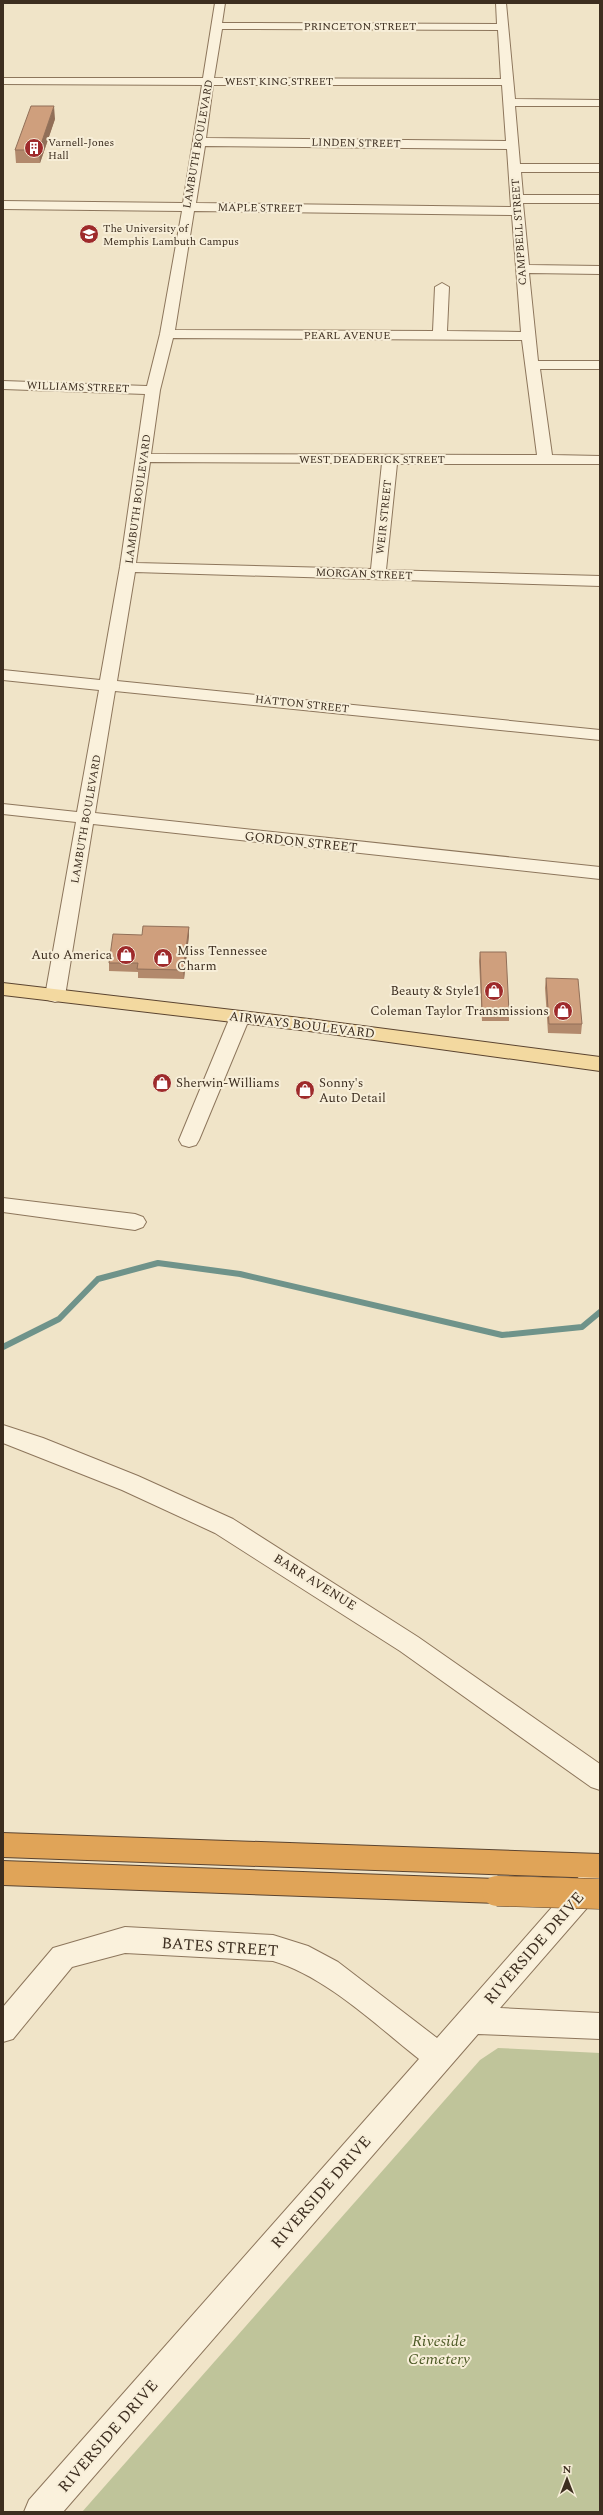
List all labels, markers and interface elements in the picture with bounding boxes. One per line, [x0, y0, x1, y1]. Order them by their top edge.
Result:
street label: PRINCETON STREET [304, 18, 416, 35]
street label: WEST KING STREET [225, 73, 333, 90]
street label: LAMBUTH BOULEVARD [178, 78, 218, 210]
place label: Varnell-Jones Hall [48, 134, 114, 164]
street label: LINDEN STREET [311, 134, 401, 152]
building icon: Varnell-Jones Hall [23, 137, 45, 159]
street label: CAMPBELL STREET [507, 178, 531, 286]
street label: MAPLE STREET [217, 199, 303, 217]
place label: The University of Memphis Lambuth Campus [103, 220, 239, 250]
school or university icon: The University of Memphis Lambuth Campus [78, 223, 100, 245]
street label: PEARL AVENUE [304, 327, 390, 344]
street label: WILLIAMS STREET [26, 377, 130, 397]
street label: LAMBUTH BOULEVARD [120, 433, 156, 565]
street label: WEST DEADERICK STREET [299, 451, 445, 468]
street label: WEIR STREET [372, 479, 396, 555]
street label: MORGAN STREET [315, 564, 413, 584]
street label: HATTON STREET [254, 691, 350, 717]
street label: LAMBUTH BOULEVARD [66, 753, 106, 885]
street label: GORDON STREET [244, 826, 359, 858]
place label: Miss Tennessee Charm [177, 941, 267, 976]
shop icon: Auto America [115, 944, 137, 966]
place label: Auto America [31, 945, 113, 965]
shop icon: Miss Tennessee Charm [152, 947, 174, 969]
shop icon: Beauty & Style1 [483, 980, 505, 1002]
place label: Beauty & Style1 [390, 981, 480, 1001]
shop icon: Coleman Taylor Transmissions [552, 1000, 574, 1022]
place label: Coleman Taylor Transmissions [370, 1001, 549, 1021]
street label: AIRWAYS BOULEVARD [228, 1006, 376, 1044]
shop icon: Sherwin-Williams [151, 1072, 173, 1094]
place label: Sherwin-Williams [176, 1073, 280, 1093]
place label: Sonny's Auto Detail [319, 1073, 386, 1108]
shop icon: Sonny's Auto Detail [294, 1079, 316, 1101]
street label: BARR AVENUE [270, 1549, 360, 1615]
street label: RIVERSIDE DRIVE [478, 1886, 590, 2010]
street label: BATES STREET [161, 1931, 279, 1963]
street label: RIVERSIDE DRIVE [265, 2130, 377, 2254]
park label: Riveside Cemetery [408, 2329, 470, 2371]
street label: RIVERSIDE DRIVE [52, 2374, 164, 2498]
north arrow [547, 2459, 587, 2499]
text: N [563, 2461, 572, 2478]

